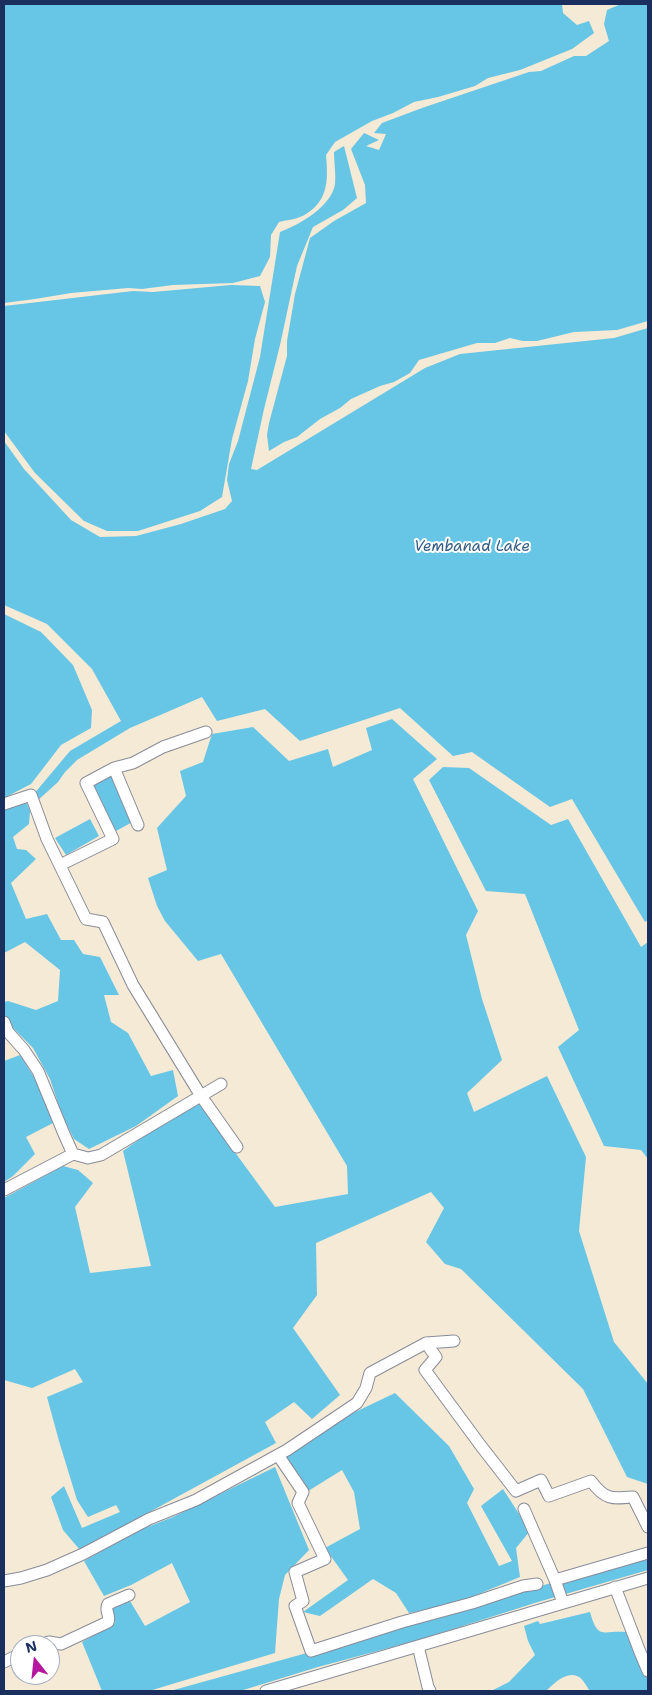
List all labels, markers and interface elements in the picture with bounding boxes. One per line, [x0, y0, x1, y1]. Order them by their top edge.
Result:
water label: Vembanad Lake [414, 538, 530, 556]
north arrow [10, 1635, 60, 1685]
text: N [23, 1636, 39, 1657]

